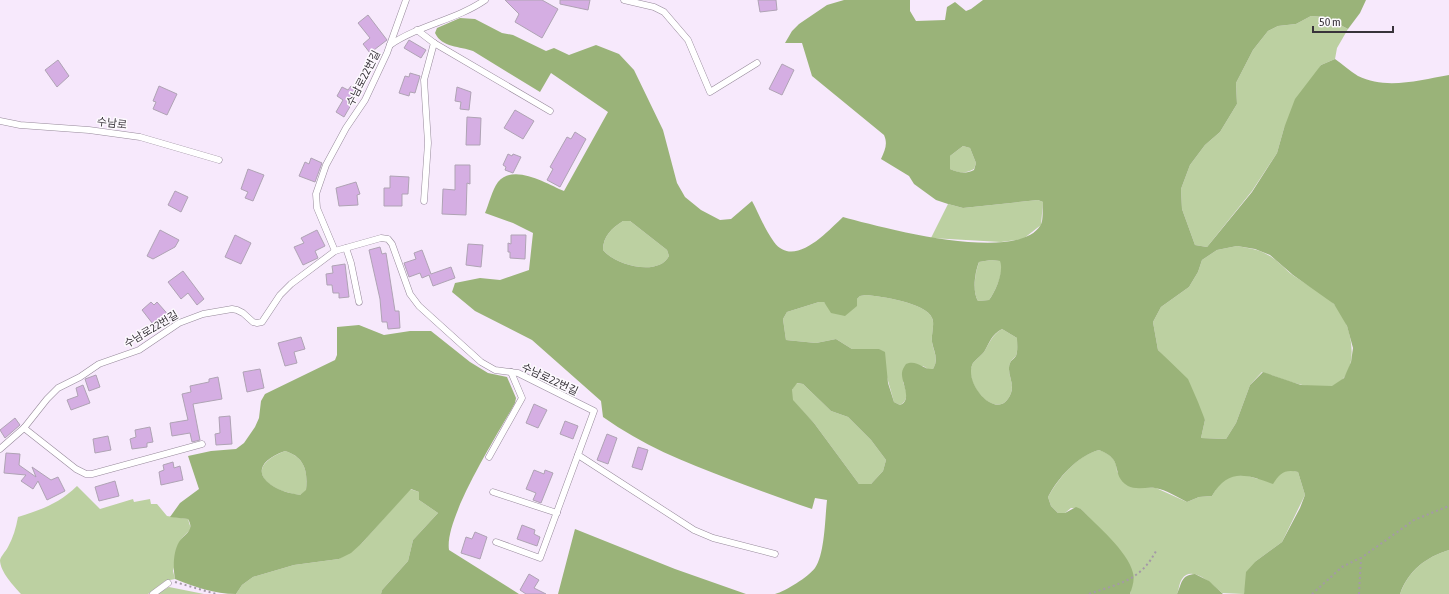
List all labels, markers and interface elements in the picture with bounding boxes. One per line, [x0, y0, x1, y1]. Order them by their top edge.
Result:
scale bar [1313, 8, 1393, 34]
text: 50 m [1319, 15, 1341, 29]
street label: 수남로22번길 [344, 48, 382, 108]
street label: 수남로 [96, 115, 128, 131]
street label: 수남로22번길 [122, 308, 180, 350]
street label: 수남로22번길 [520, 361, 580, 397]

